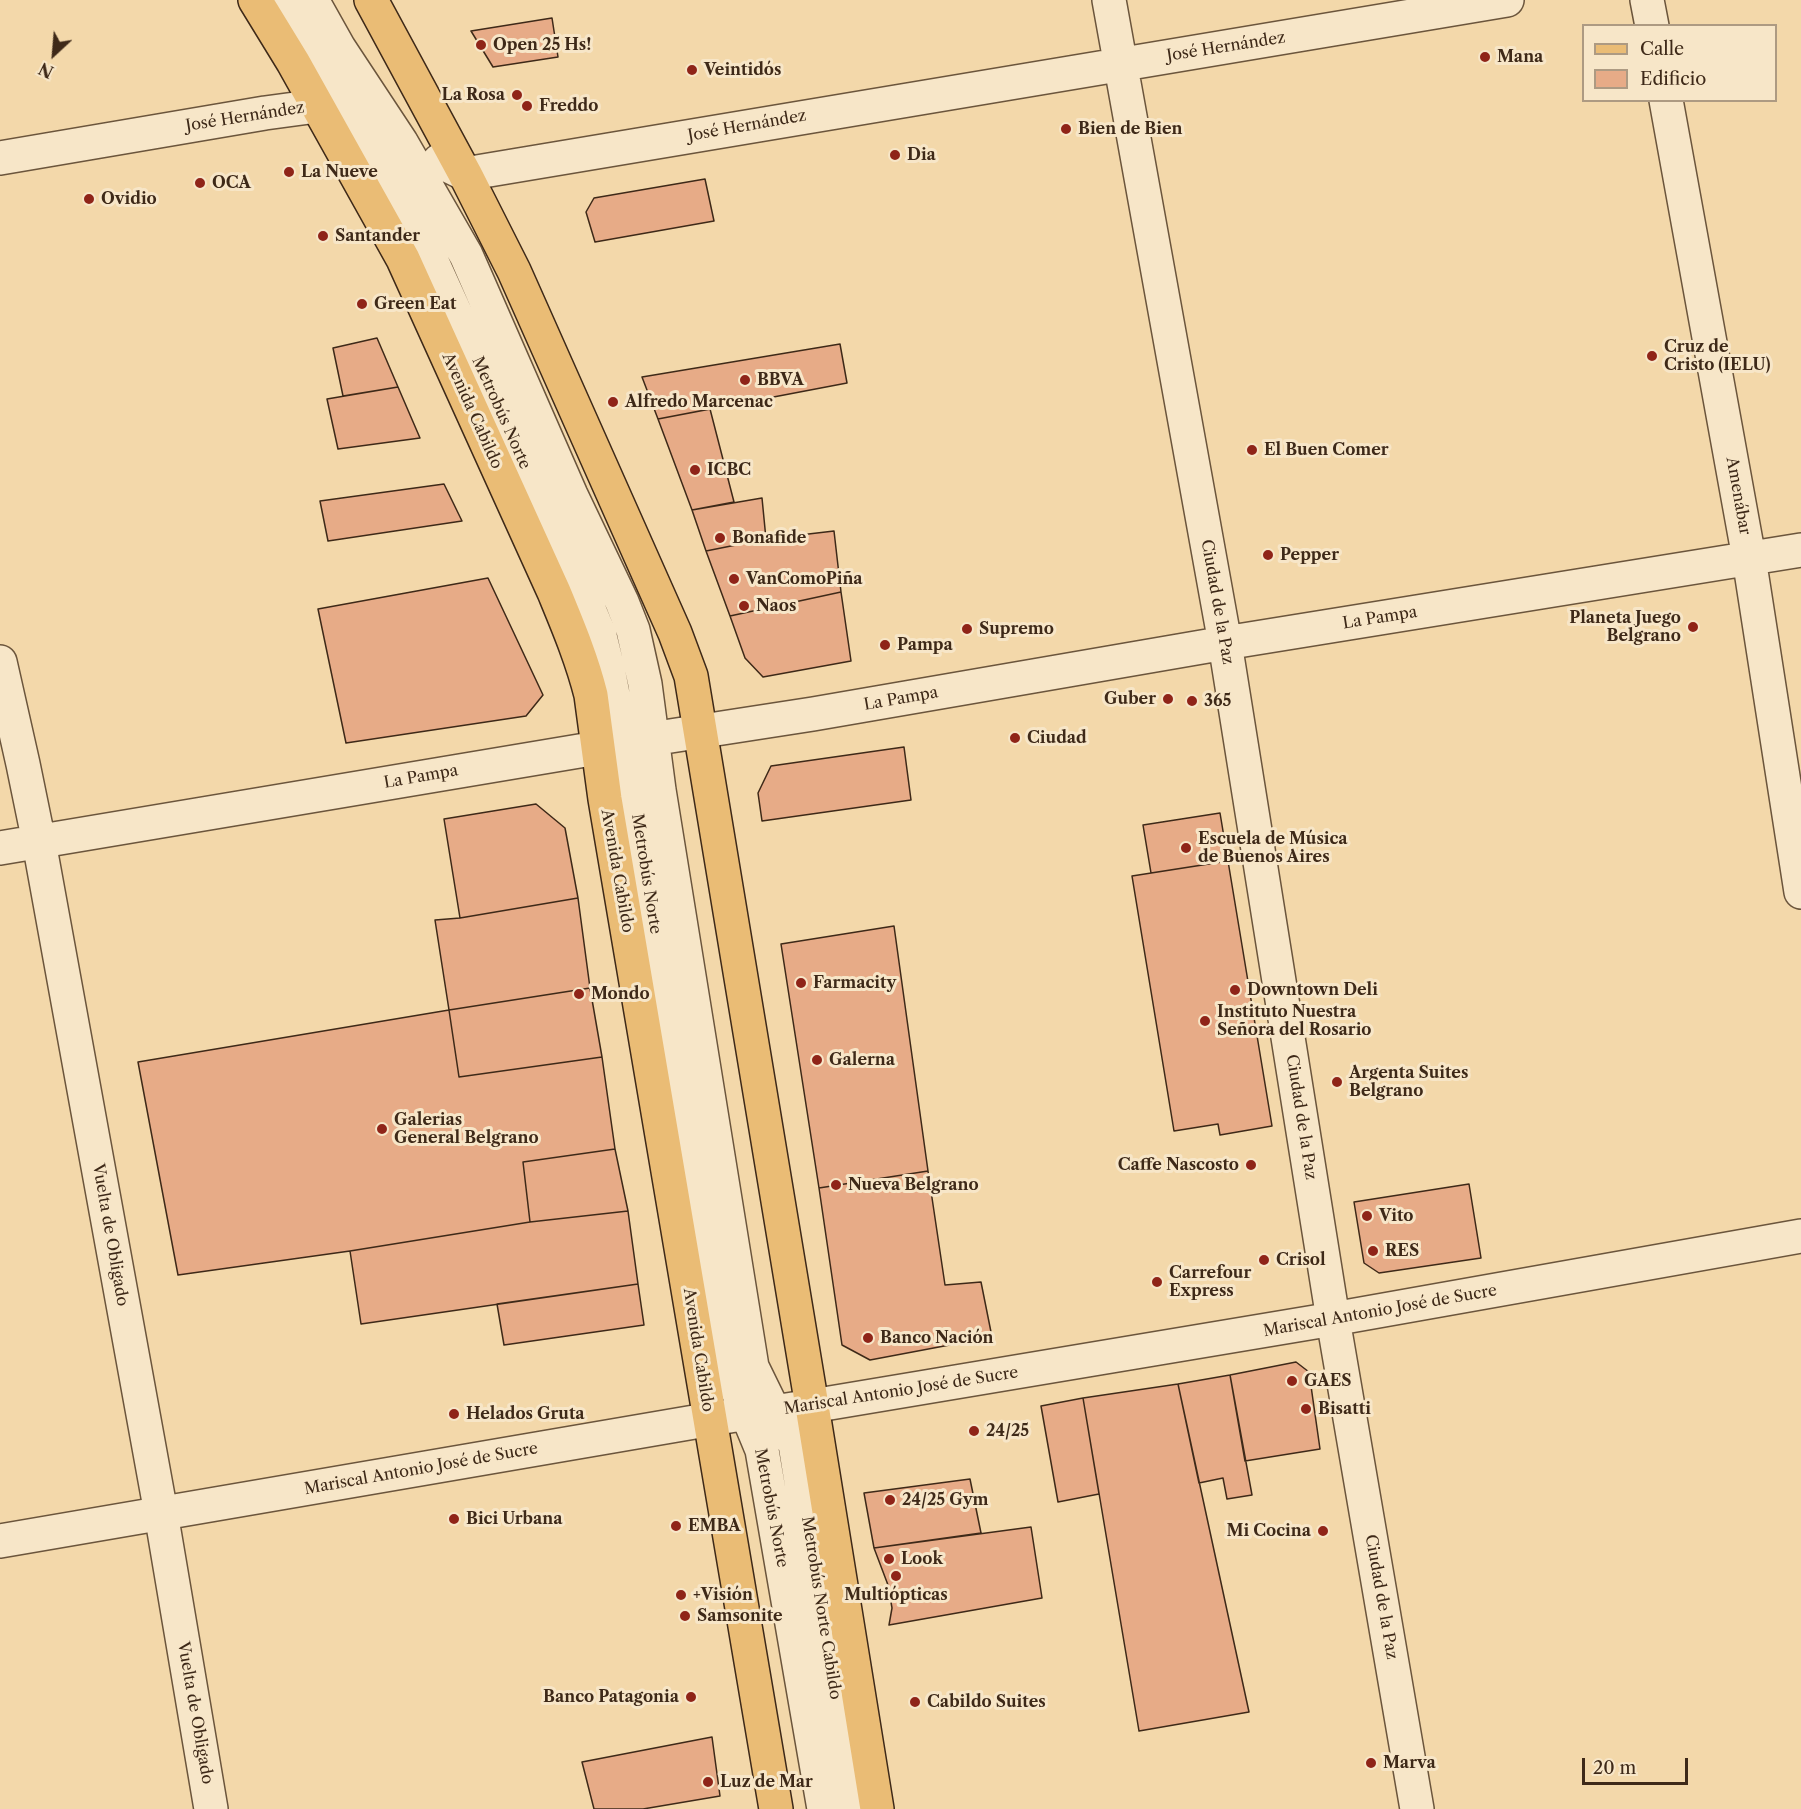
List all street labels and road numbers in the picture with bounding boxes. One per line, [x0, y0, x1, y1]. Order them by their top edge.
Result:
street label: José Hernández [1165, 28, 1287, 66]
street label: José Hernández [184, 98, 306, 136]
street label: José Hernández [686, 106, 808, 146]
street label: Avenida Cabildo [438, 350, 506, 472]
street label: Metrobús Norte [468, 354, 534, 472]
street label: Amenábar [1722, 455, 1754, 537]
street label: Ciudad de la Paz [1197, 538, 1237, 666]
street label: La Pampa [1341, 603, 1419, 633]
street label: La Pampa [862, 683, 940, 715]
street label: La Pampa [382, 761, 460, 793]
street label: Avenida Cabildo [597, 808, 637, 934]
street label: Metrobús Norte [627, 813, 665, 935]
street label: Ciudad de la Paz [1282, 1053, 1320, 1181]
street label: Vuelta de Obligado [88, 1162, 132, 1308]
street label: Mariscal Antonio José de Sucre [1262, 1281, 1498, 1341]
street label: Avenida Cabildo [679, 1287, 717, 1413]
street label: Mariscal Antonio José de Sucre [782, 1363, 1020, 1419]
street label: Mariscal Antonio José de Sucre [303, 1439, 539, 1499]
street label: Metrobús Norte [750, 1447, 792, 1569]
street label: Metrobús Norte Cabildo [797, 1515, 845, 1701]
street label: Ciudad de la Paz [1361, 1533, 1401, 1661]
street label: Vuelta de Obligado [173, 1640, 217, 1786]

